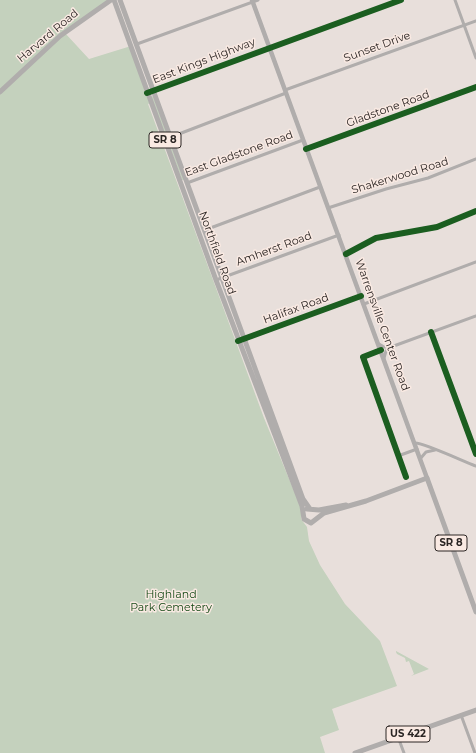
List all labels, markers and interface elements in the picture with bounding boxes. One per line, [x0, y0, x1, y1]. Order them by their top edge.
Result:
street label: Harvard Road [15, 7, 81, 65]
street label: Sunset Drive [342, 29, 412, 65]
street label: East Kings Highway [151, 35, 257, 87]
street label: Gladstone Road [345, 88, 431, 130]
street label: East Gladstone Road [183, 128, 295, 180]
road number: SR 8 [149, 132, 181, 148]
street label: Shakerwood Road [350, 155, 450, 197]
street label: Northfield Road [196, 210, 238, 296]
street label: Amherst Road [234, 229, 314, 269]
street label: Warrensville Center Road [352, 257, 412, 393]
street label: Halifax Road [261, 291, 331, 327]
road number: SR 8 [435, 535, 467, 551]
park label: Highland Park Cemetery [130, 588, 212, 614]
road number: US 422 [386, 726, 430, 742]

